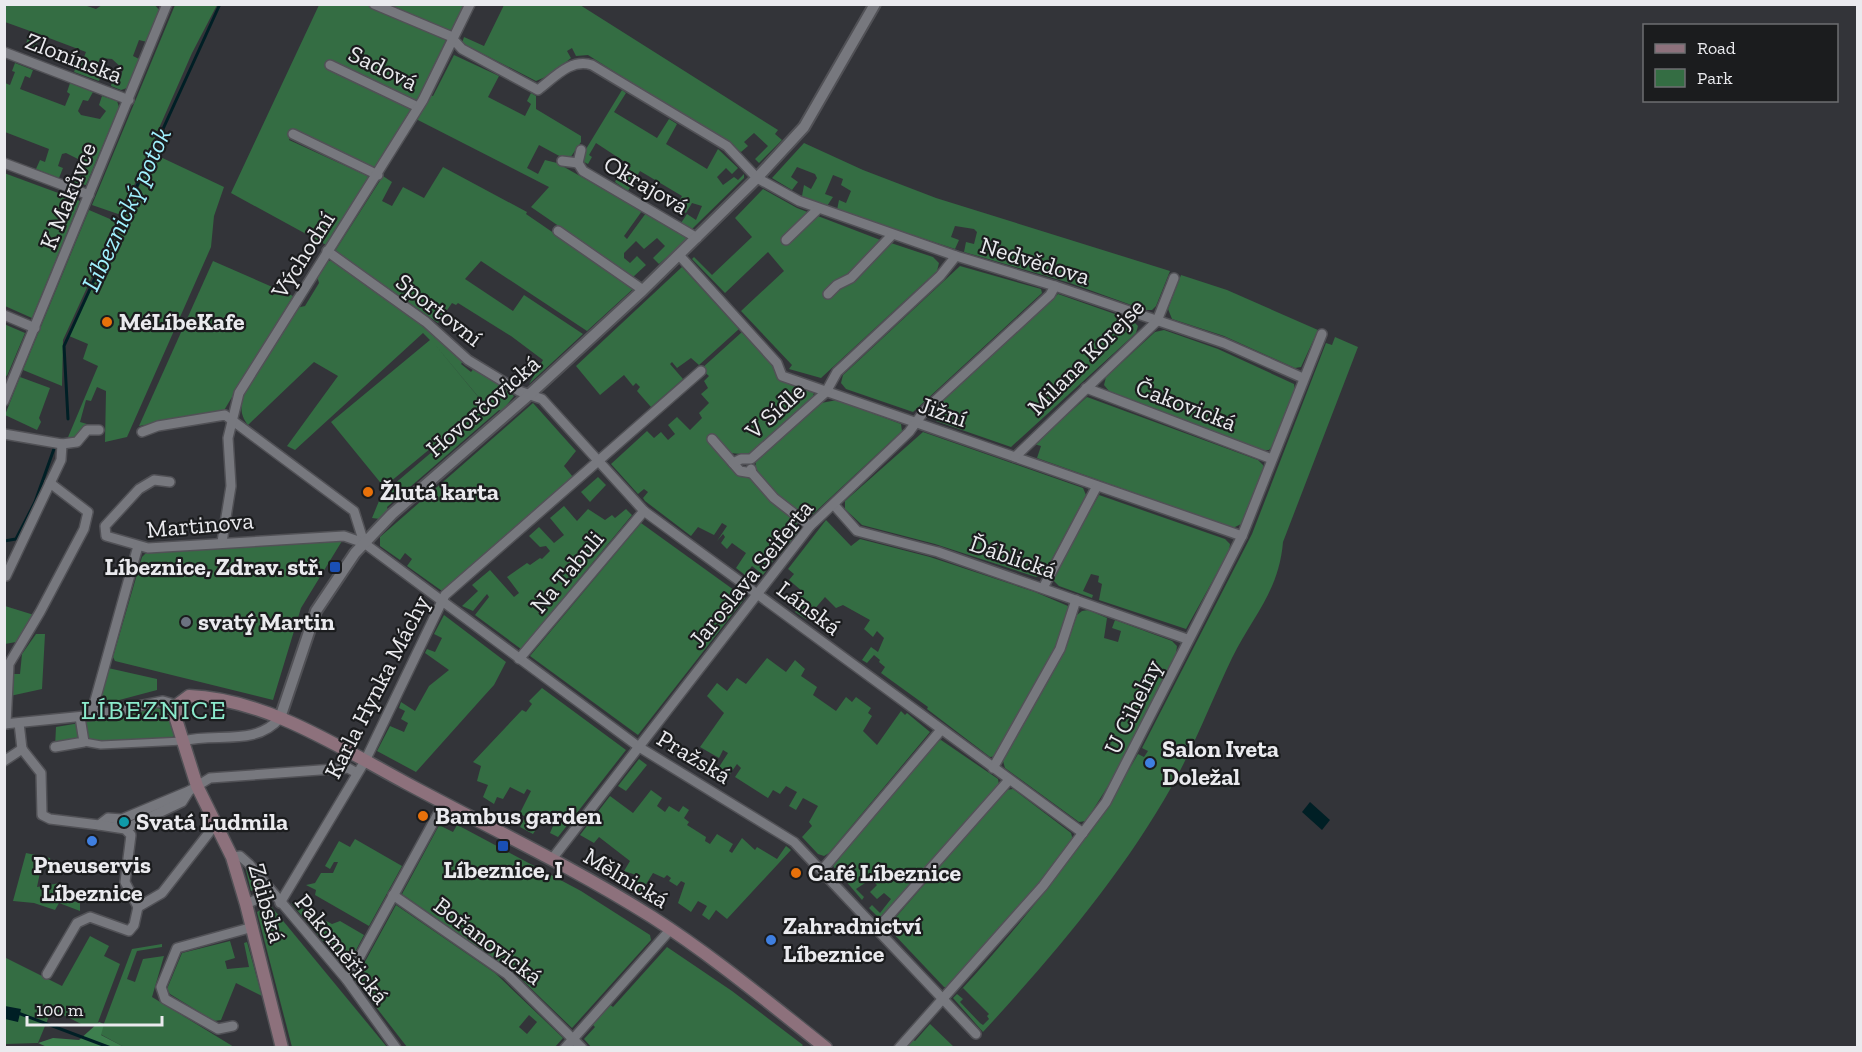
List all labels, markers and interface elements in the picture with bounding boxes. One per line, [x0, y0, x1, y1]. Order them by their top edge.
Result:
legend [1643, 24, 1838, 102]
street label: Zlonínská [22, 26, 127, 89]
text: Road [1697, 37, 1736, 59]
street label: Sadová [344, 38, 423, 97]
text: Park [1697, 67, 1733, 89]
water label: Líbeznický potok [74, 122, 178, 296]
street label: K Makůvce [33, 138, 102, 254]
street label: Okrajová [599, 149, 694, 221]
street label: Východní [264, 206, 341, 304]
street label: Nedvědova [977, 230, 1094, 291]
street label: Sportovní [390, 267, 489, 353]
street label: Milana Korejse [1021, 292, 1150, 421]
place label: MéLíbeKafe [119, 307, 245, 336]
marker: MéLíbeKafe [100, 315, 114, 329]
street label: Hovorčovická [420, 348, 546, 463]
street label: Čakovická [1132, 372, 1241, 437]
street label: V Sídle [738, 376, 811, 446]
street label: Jižní [915, 390, 971, 433]
place label: Žlutá karta [380, 477, 499, 506]
marker: Žlutá karta [361, 485, 375, 499]
street label: Jaroslava Seiferta [682, 494, 819, 653]
street label: Martinova [145, 505, 255, 544]
street label: Na Tabuli [524, 524, 610, 619]
street label: Ďáblická [966, 528, 1061, 585]
place label: Líbeznice, Zdrav. stř. [105, 552, 323, 581]
marker: Líbeznice, Zdrav. stř. [328, 560, 342, 574]
street label: Lánská [771, 574, 848, 641]
street label: Karla Hynka Máchy [318, 590, 436, 783]
place label: svatý Martin [198, 607, 335, 636]
marker: svatý Martin [179, 615, 193, 629]
street label: U Cihelny [1097, 654, 1168, 759]
district label: LÍBEZNICE [81, 694, 227, 726]
street label: Pražská [652, 723, 737, 790]
place label: Salon Iveta Doležal [1162, 734, 1279, 791]
marker: Salon Iveta Doležal [1143, 756, 1157, 770]
place label: Bambus garden [435, 801, 602, 830]
place label: Svatá Ludmila [136, 807, 288, 836]
marker: Bambus garden [416, 809, 430, 823]
marker: Svatá Ludmila [117, 815, 131, 829]
marker: Pneuservis Líbeznice [85, 834, 99, 848]
marker: Líbeznice, I [496, 839, 510, 853]
street label: Mělnická [579, 841, 674, 914]
place label: Pneuservis Líbeznice [33, 850, 151, 907]
place label: Líbeznice, I [443, 855, 563, 884]
place label: Café Líbeznice [808, 858, 962, 887]
street label: Zdibská [242, 860, 293, 946]
marker: Café Líbeznice [789, 866, 803, 880]
street label: Pakoměřická [289, 888, 396, 1010]
street label: Bořanovická [428, 890, 549, 991]
place label: Zahradnictví Líbeznice [783, 911, 922, 968]
marker: Zahradnictví Líbeznice [764, 933, 778, 947]
scale bar [27, 989, 162, 1027]
text: 100 m [36, 999, 84, 1021]

